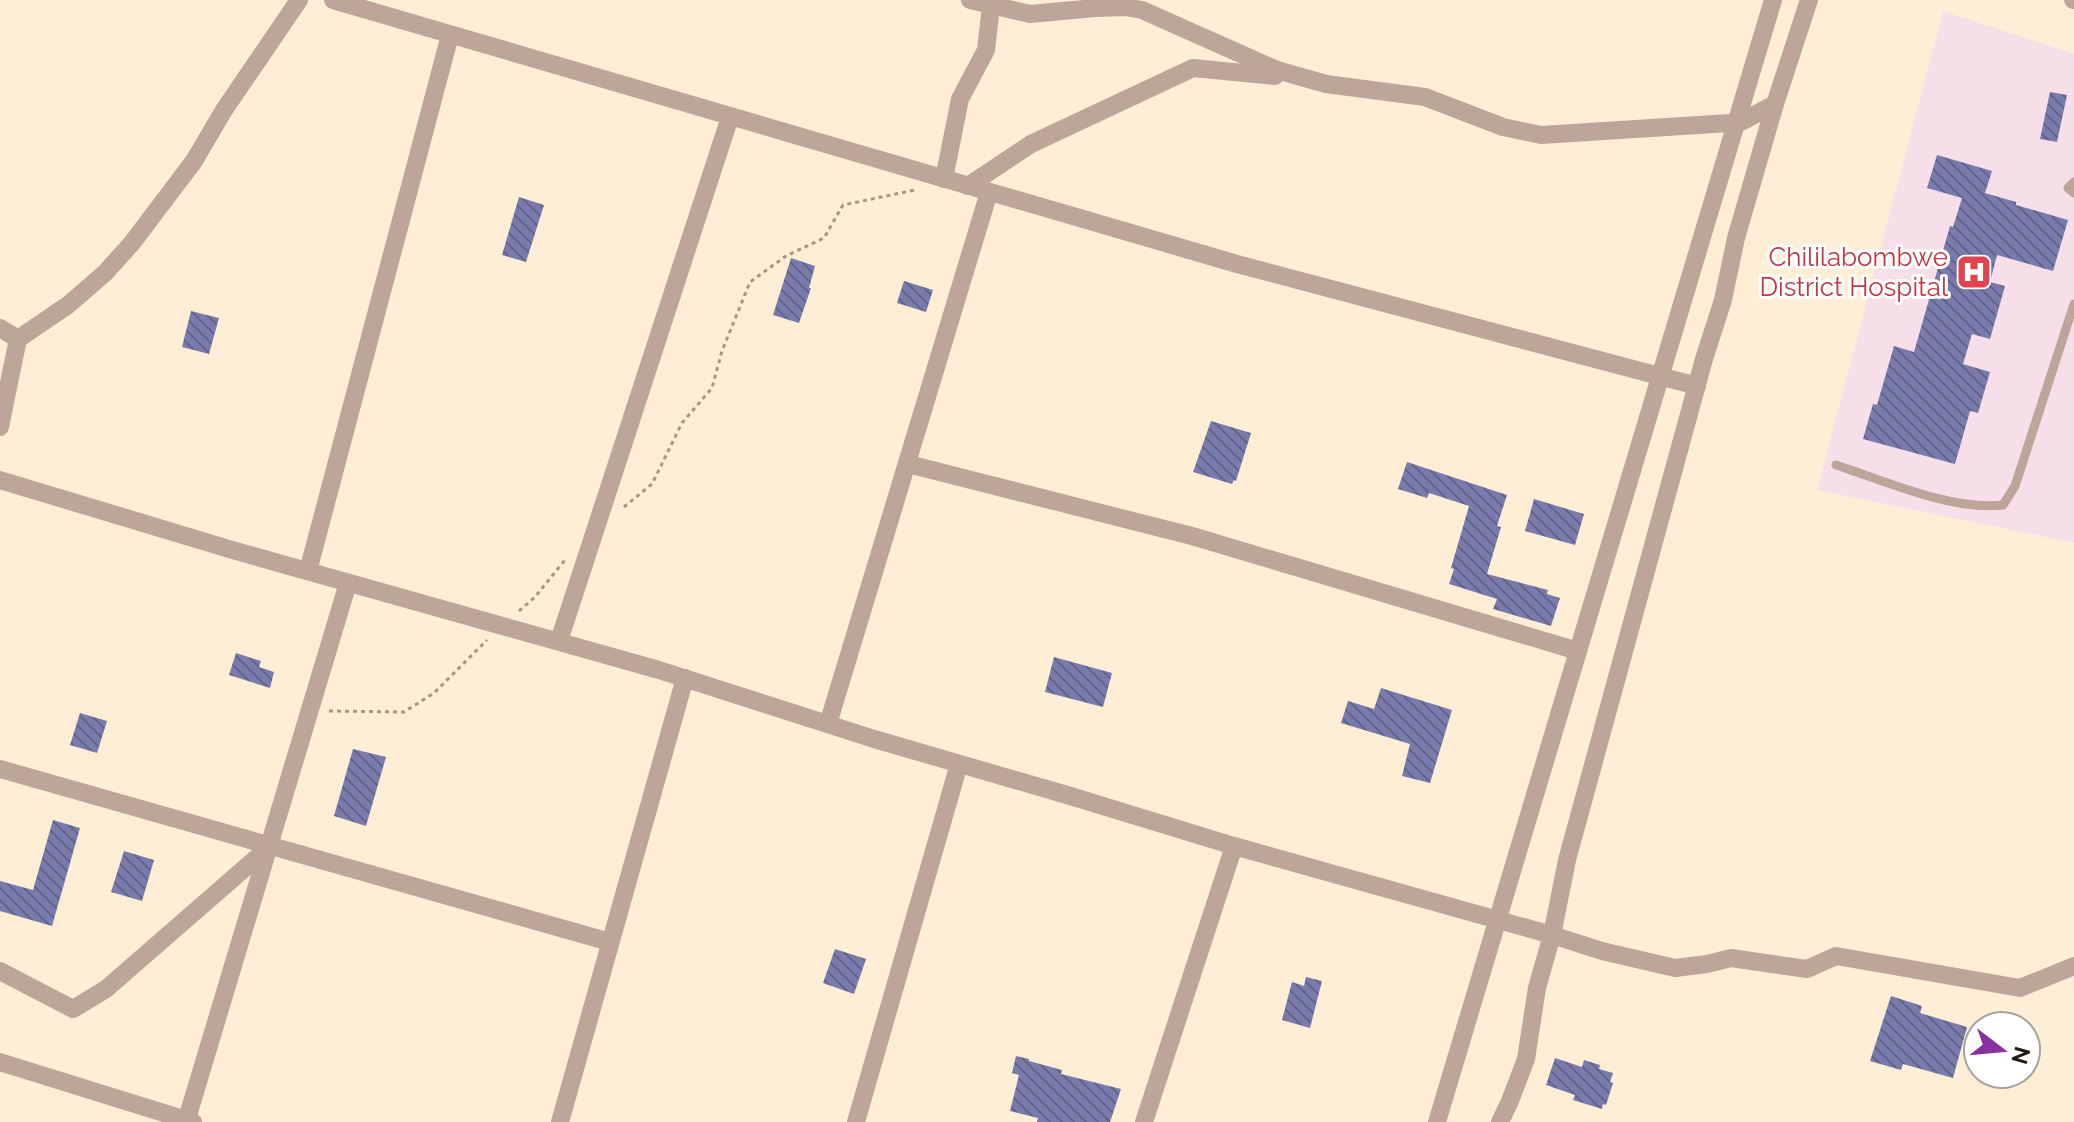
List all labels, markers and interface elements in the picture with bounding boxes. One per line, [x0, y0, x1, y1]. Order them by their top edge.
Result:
place label: Chililabombwe District Hospital [1759, 242, 1949, 302]
hospital icon: Chililabombwe District Hospital [1955, 253, 1993, 291]
north arrow [1962, 1010, 2042, 1090]
text: N [2006, 1044, 2036, 1067]

